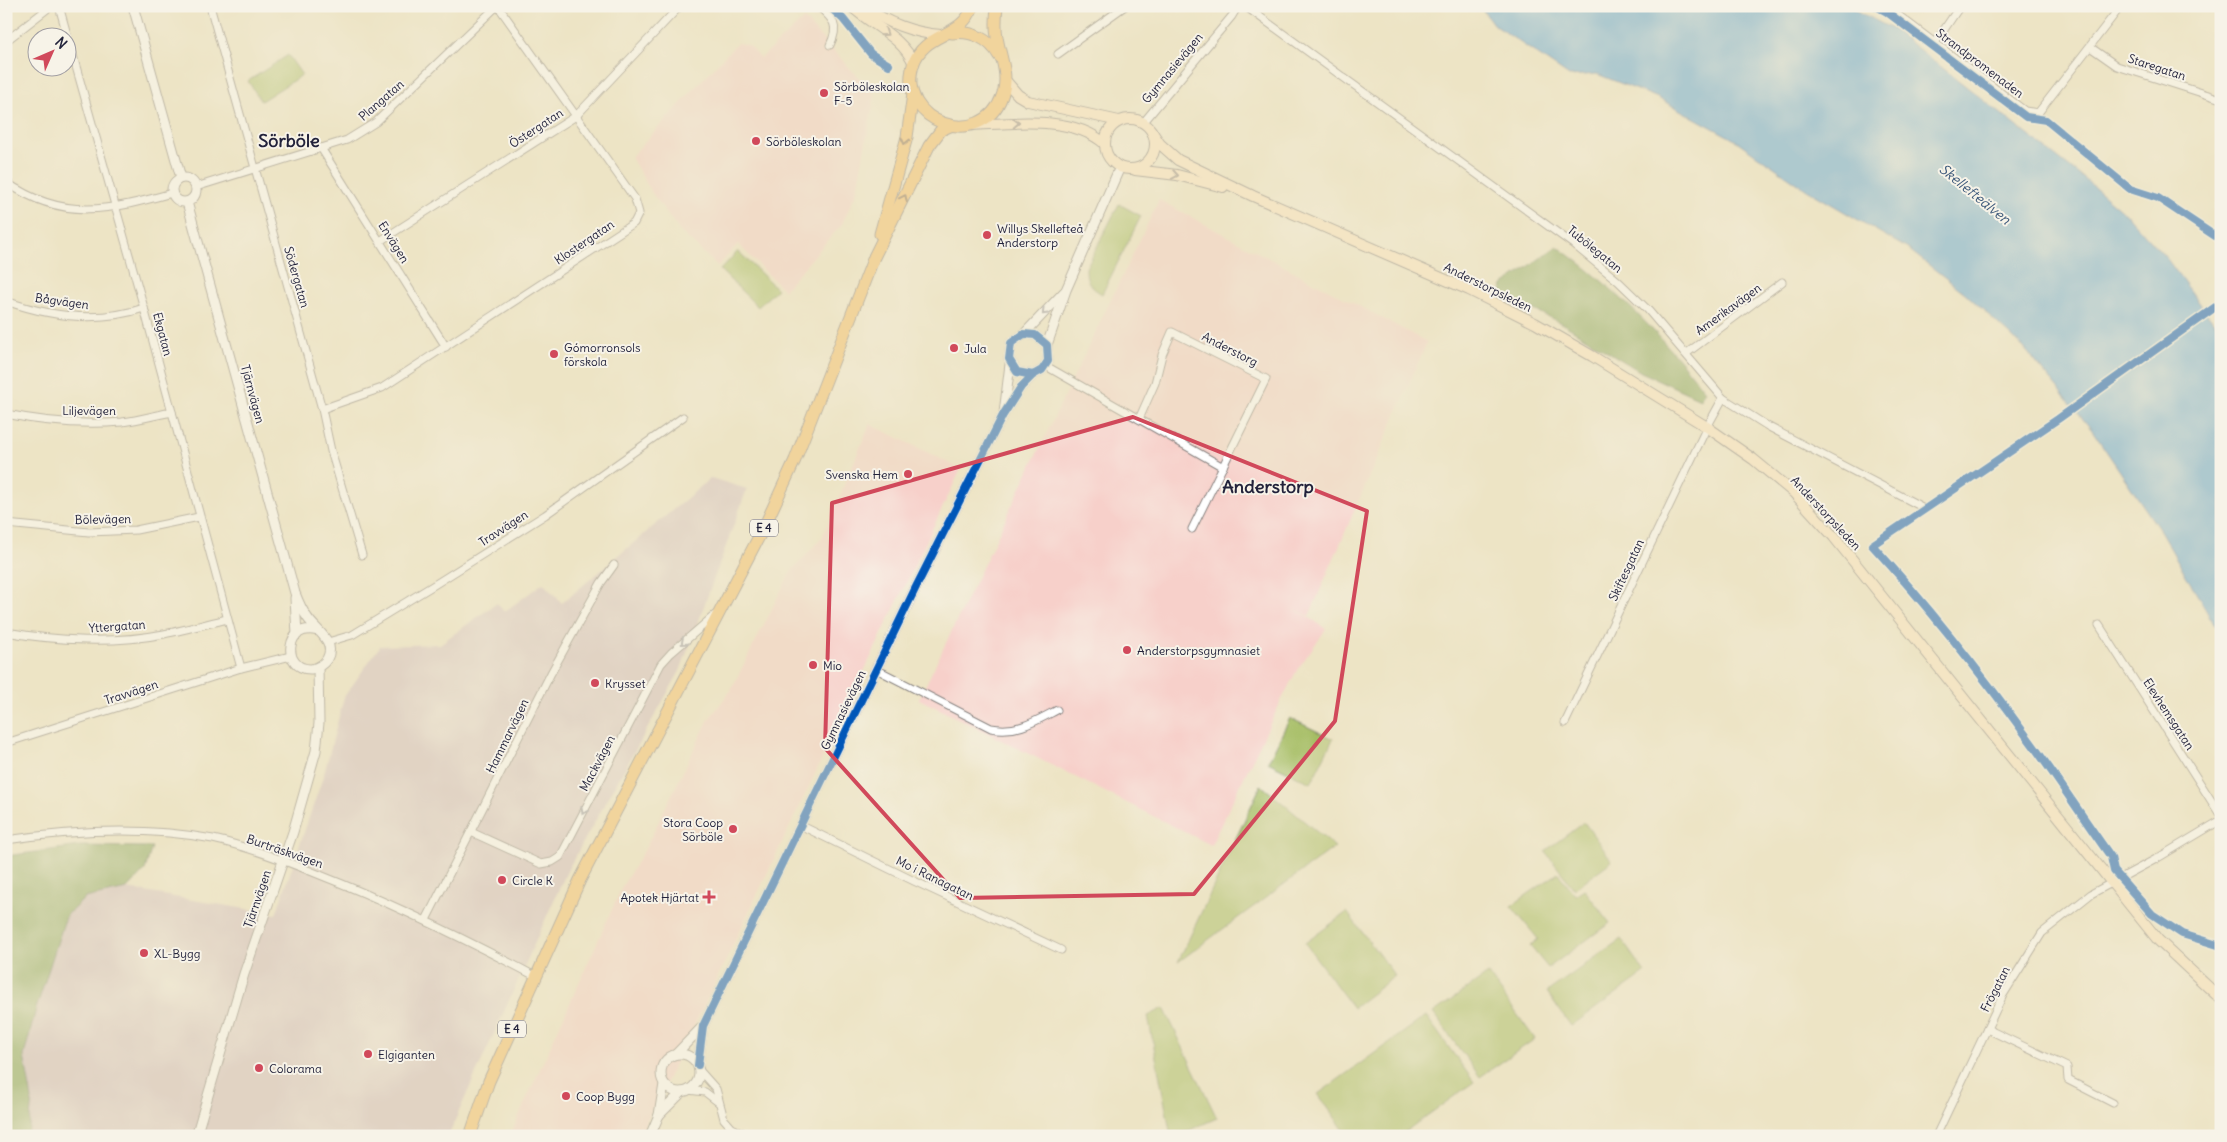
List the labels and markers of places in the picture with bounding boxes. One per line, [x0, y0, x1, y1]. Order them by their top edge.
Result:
place label: Sörböleskolan F-5 [834, 79, 910, 108]
marker: Sörböleskolan F-5 [818, 87, 830, 99]
place label: Sörböleskolan [766, 134, 842, 149]
marker: Sörböleskolan [750, 135, 762, 147]
place label: Willys Skellefteå Anderstorp [997, 221, 1083, 250]
marker: Willys Skellefteå Anderstorp [981, 229, 993, 241]
place label: Gómorronsols förskola [564, 340, 640, 369]
place label: Jula [964, 341, 987, 356]
marker: Jula [948, 342, 960, 354]
marker: Gómorronsols förskola [548, 348, 560, 360]
place label: Svenska Hem [826, 467, 898, 482]
marker: Svenska Hem [902, 468, 914, 480]
place label: Anderstorpsgymnasiet [1137, 643, 1260, 658]
marker: Anderstorpsgymnasiet [1121, 644, 1133, 656]
place label: Mio [823, 658, 842, 673]
marker: Mio [807, 659, 819, 671]
place label: Krysset [605, 676, 646, 691]
marker: Krysset [589, 677, 601, 689]
place label: Stora Coop Sörböle [663, 815, 723, 844]
marker: Stora Coop Sörböle [727, 823, 739, 835]
place label: Circle K [512, 873, 553, 888]
marker: Circle K [496, 874, 508, 886]
place label: Apotek Hjärtat [620, 890, 699, 905]
marker: Apotek Hjärtat [703, 891, 715, 903]
place label: XL-Bygg [154, 946, 200, 961]
marker: XL-Bygg [138, 947, 150, 959]
place label: Elgiganten [378, 1047, 435, 1062]
marker: Elgiganten [362, 1048, 374, 1060]
place label: Colorama [269, 1061, 322, 1076]
marker: Colorama [253, 1062, 265, 1074]
place label: Coop Bygg [576, 1089, 635, 1104]
marker: Coop Bygg [560, 1090, 572, 1102]

